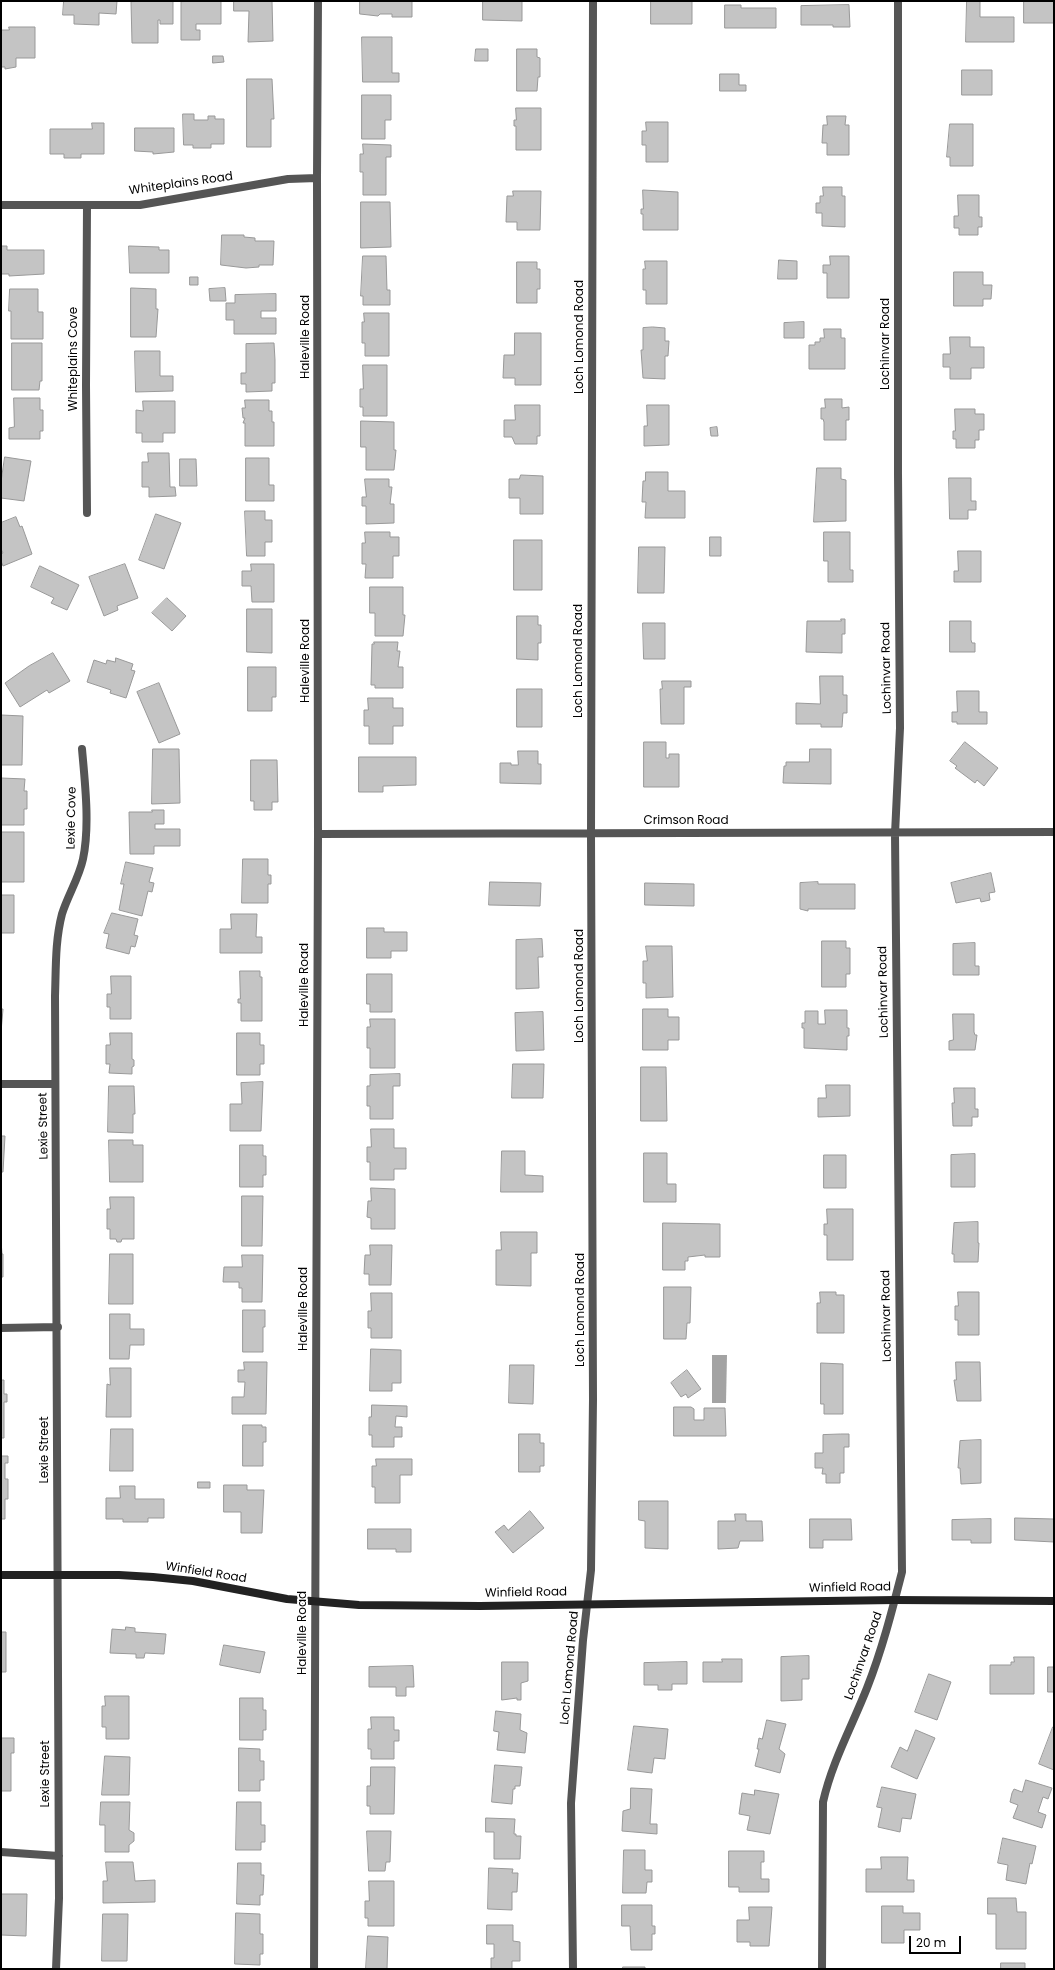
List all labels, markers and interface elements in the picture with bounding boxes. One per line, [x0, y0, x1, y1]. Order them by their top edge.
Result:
street label: Whiteplains Road [128, 170, 234, 198]
street label: Loch Lomond Road [573, 280, 587, 394]
street label: Haleville Road [299, 295, 313, 379]
street label: Lochinvar Road [879, 298, 893, 390]
street label: Whiteplains Cove [67, 307, 81, 411]
street label: Loch Lomond Road [572, 604, 586, 718]
street label: Haleville Road [299, 619, 313, 703]
street label: Lochinvar Road [879, 622, 895, 714]
street label: Lexie Cove [64, 786, 80, 850]
street label: Crimson Road [643, 814, 729, 828]
street label: Loch Lomond Road [573, 929, 587, 1043]
street label: Haleville Road [298, 943, 312, 1027]
street label: Lochinvar Road [876, 946, 892, 1038]
street label: Lexie Street [36, 1092, 52, 1160]
street label: Loch Lomond Road [574, 1253, 588, 1367]
street label: Haleville Road [297, 1267, 311, 1351]
street label: Lochinvar Road [879, 1270, 895, 1362]
street label: Lexie Street [38, 1416, 52, 1484]
street label: Winfield Road [164, 1559, 248, 1587]
street label: Winfield Road [809, 1580, 891, 1596]
street label: Winfield Road [485, 1585, 567, 1601]
street label: Haleville Road [296, 1591, 310, 1675]
street label: Lochinvar Road [842, 1610, 886, 1702]
street label: Loch Lomond Road [558, 1611, 582, 1725]
street label: Lexie Street [39, 1740, 53, 1808]
scale bar [911, 1928, 963, 1954]
text: 20 m [916, 1934, 946, 1951]

